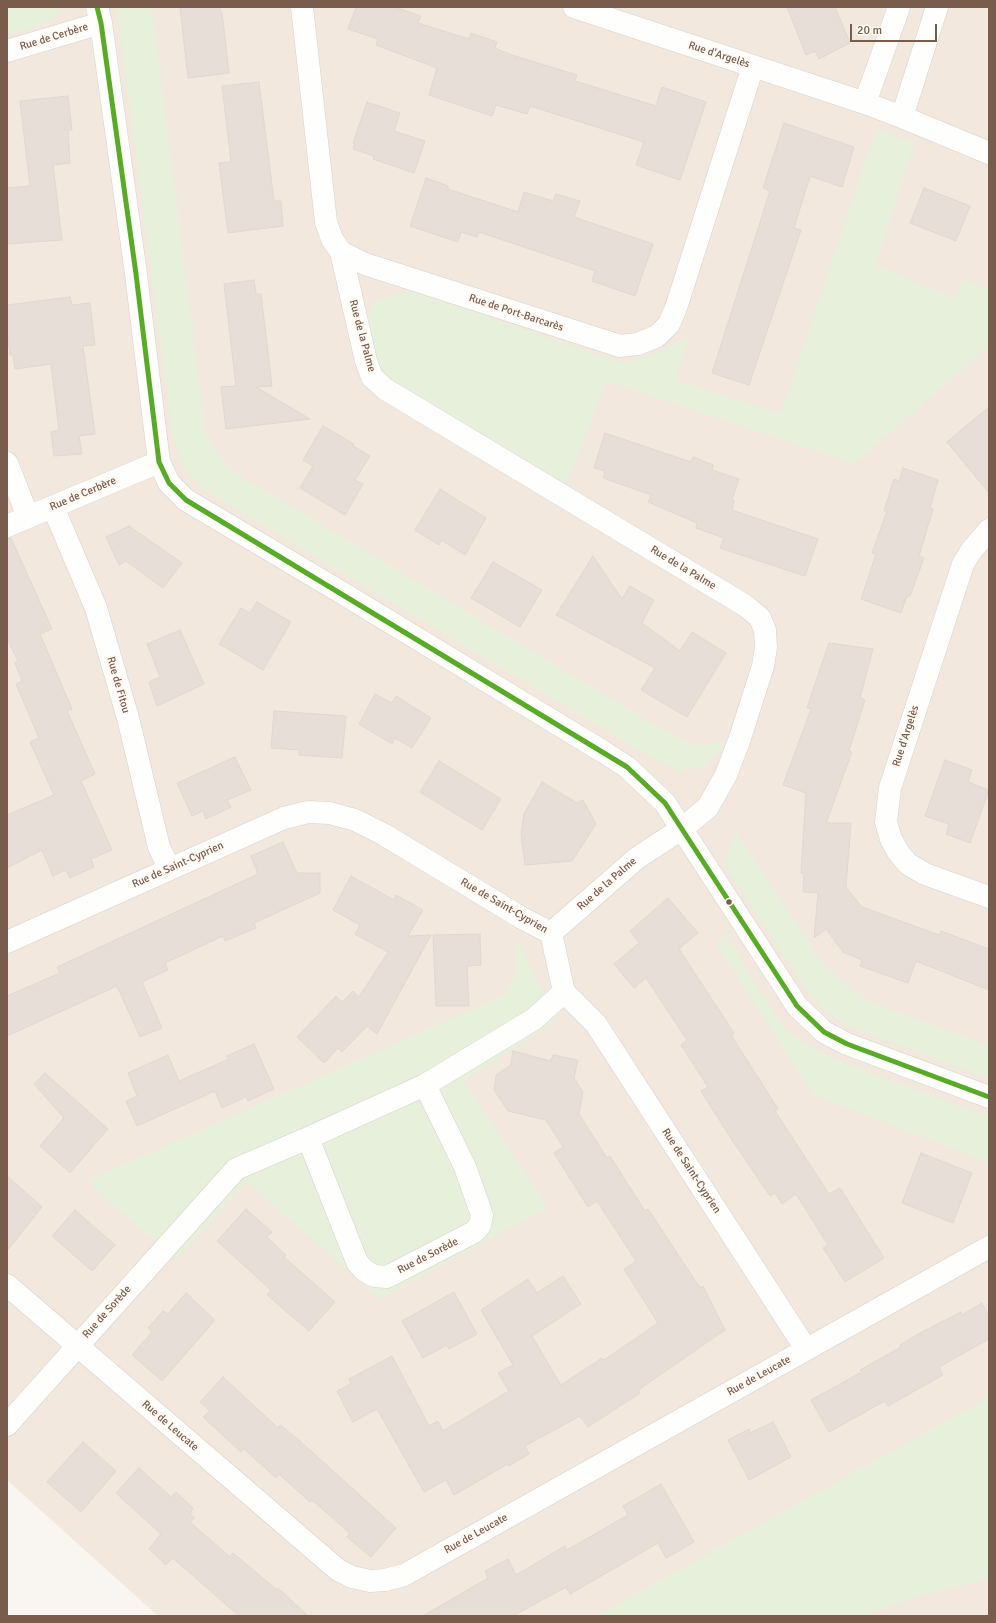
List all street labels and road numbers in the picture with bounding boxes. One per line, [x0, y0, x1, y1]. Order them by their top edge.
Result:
street label: Rue de Cerbère [18, 20, 90, 54]
street label: Rue d'Argelès [687, 39, 751, 71]
street label: Rue de Port-Barcarès [467, 291, 565, 335]
street label: Rue de la Palme [346, 298, 378, 374]
street label: Rue de Cerbère [48, 474, 118, 514]
street label: Rue de la Palme [648, 543, 718, 593]
street label: Rue de Fitou [104, 655, 132, 715]
street label: Rue d'Argelès [890, 704, 922, 768]
street label: Rue de Saint-Cyprien [130, 839, 226, 891]
street label: Rue de la Palme [575, 855, 639, 913]
street label: Rue de Saint-Cyprien [458, 876, 550, 936]
street label: Rue de Saint-Cyprien [659, 1126, 723, 1216]
street label: Rue de Sorède [395, 1235, 461, 1277]
street label: Rue de Sorède [80, 1283, 134, 1341]
street label: Rue de Leucate [725, 1353, 793, 1399]
street label: Rue de Leucate [139, 1398, 201, 1454]
street label: Rue de Leucate [442, 1511, 510, 1557]

